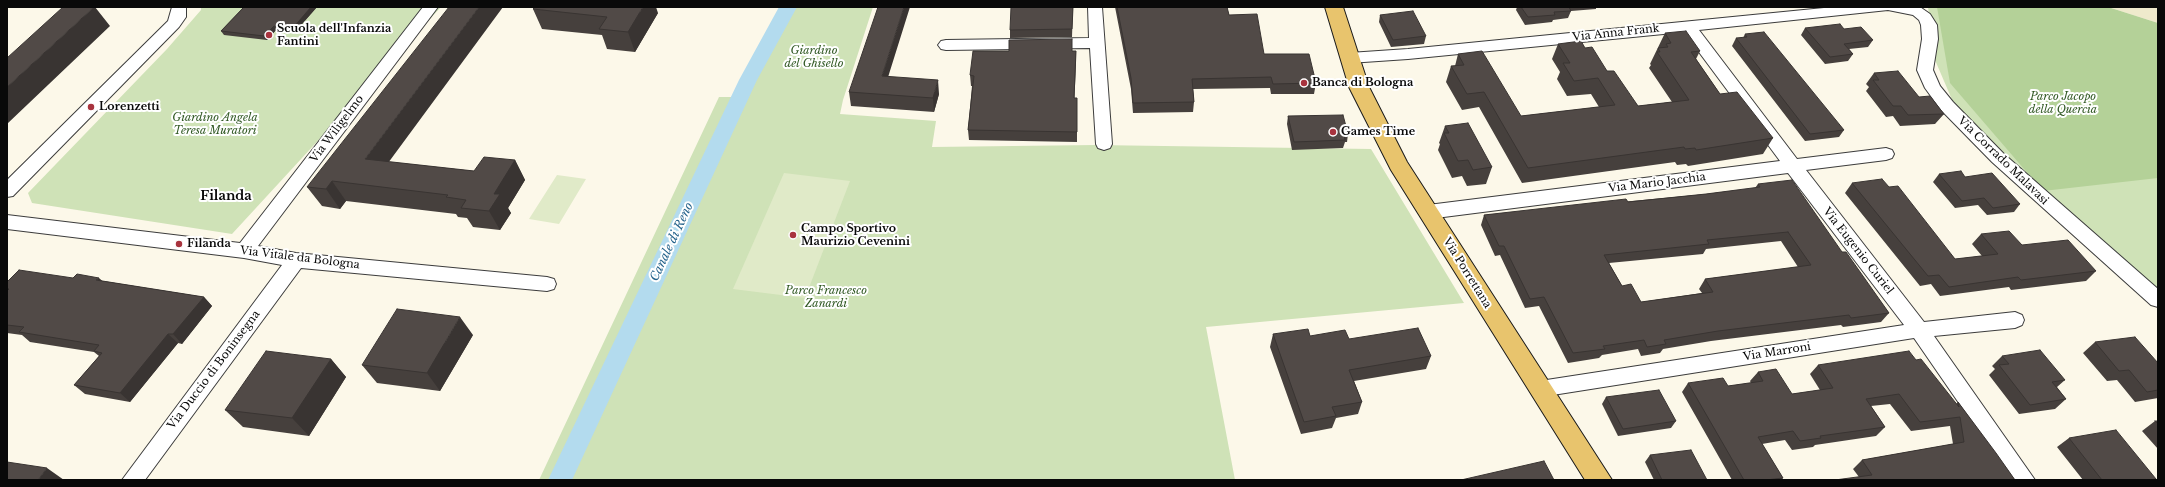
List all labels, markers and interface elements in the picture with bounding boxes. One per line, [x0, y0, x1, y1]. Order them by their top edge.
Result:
place label: Scuola dell'Infanzia Fantini [277, 22, 391, 48]
street label: Via Anna Frank [1572, 22, 1660, 44]
marker: Scuola dell'Infanzia Fantini [264, 30, 274, 40]
park label: Giardino del Ghisello [785, 44, 843, 70]
place label: Banca di Bologna [1312, 76, 1413, 90]
marker: Banca di Bologna [1299, 78, 1309, 88]
park label: Parco Jacopo della Quercia [2029, 90, 2097, 116]
street label: Via Wiligelmo [307, 93, 367, 165]
place label: Lorenzetti [99, 100, 159, 114]
marker: Lorenzetti [86, 102, 96, 112]
park label: Giardino Angela Teresa Muratori [172, 111, 258, 137]
street label: Via Corrado Malavasi [1955, 114, 2051, 208]
place label: Games Time [1341, 125, 1415, 139]
marker: Games Time [1328, 127, 1338, 137]
street label: Via Mario Jacchia [1607, 170, 1707, 196]
district label: Filanda [200, 188, 252, 204]
water label: Canale di Reno [647, 200, 697, 284]
street label: Via Eugenio Curiel [1820, 205, 1896, 297]
place label: Campo Sportivo Maurizio Cevenini [801, 222, 910, 248]
marker: Campo Sportivo Maurizio Cevenini [788, 230, 798, 240]
street label: Via Porrettana [1440, 235, 1494, 311]
place label: Filanda [187, 237, 231, 251]
marker: Filanda [174, 239, 184, 249]
street label: Via Vitale da Bologna [239, 244, 361, 272]
park label: Parco Francesco Zanardi [785, 284, 867, 310]
street label: Via Duccio di Boninsegna [165, 308, 263, 432]
street label: Via Marroni [1742, 340, 1812, 364]

